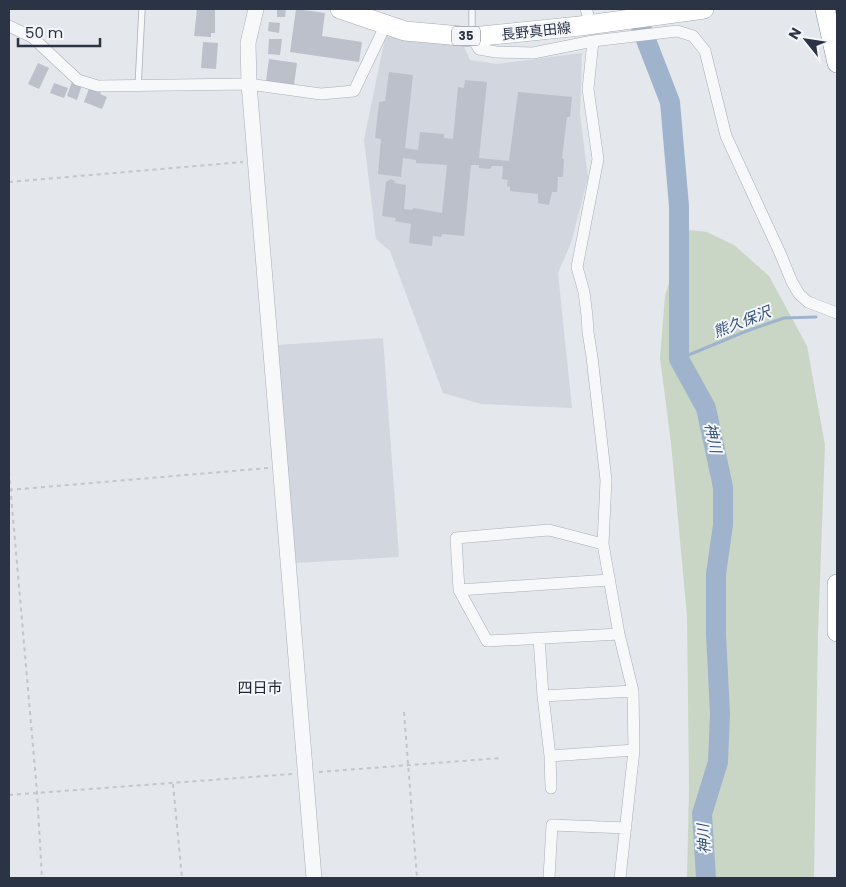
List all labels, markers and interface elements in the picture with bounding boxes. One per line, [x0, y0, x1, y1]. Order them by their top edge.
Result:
scale bar [18, 15, 100, 47]
north arrow [781, 15, 831, 65]
street label: 長野真田線 [500, 17, 572, 45]
text: 50 m [25, 22, 63, 43]
text: N [783, 24, 806, 43]
road number: 35 [452, 27, 480, 46]
water label: 熊久保沢 [710, 300, 775, 342]
water label: 神川 [700, 421, 727, 457]
district label: 四日市 [237, 677, 283, 698]
water label: 神川 [692, 822, 715, 855]

